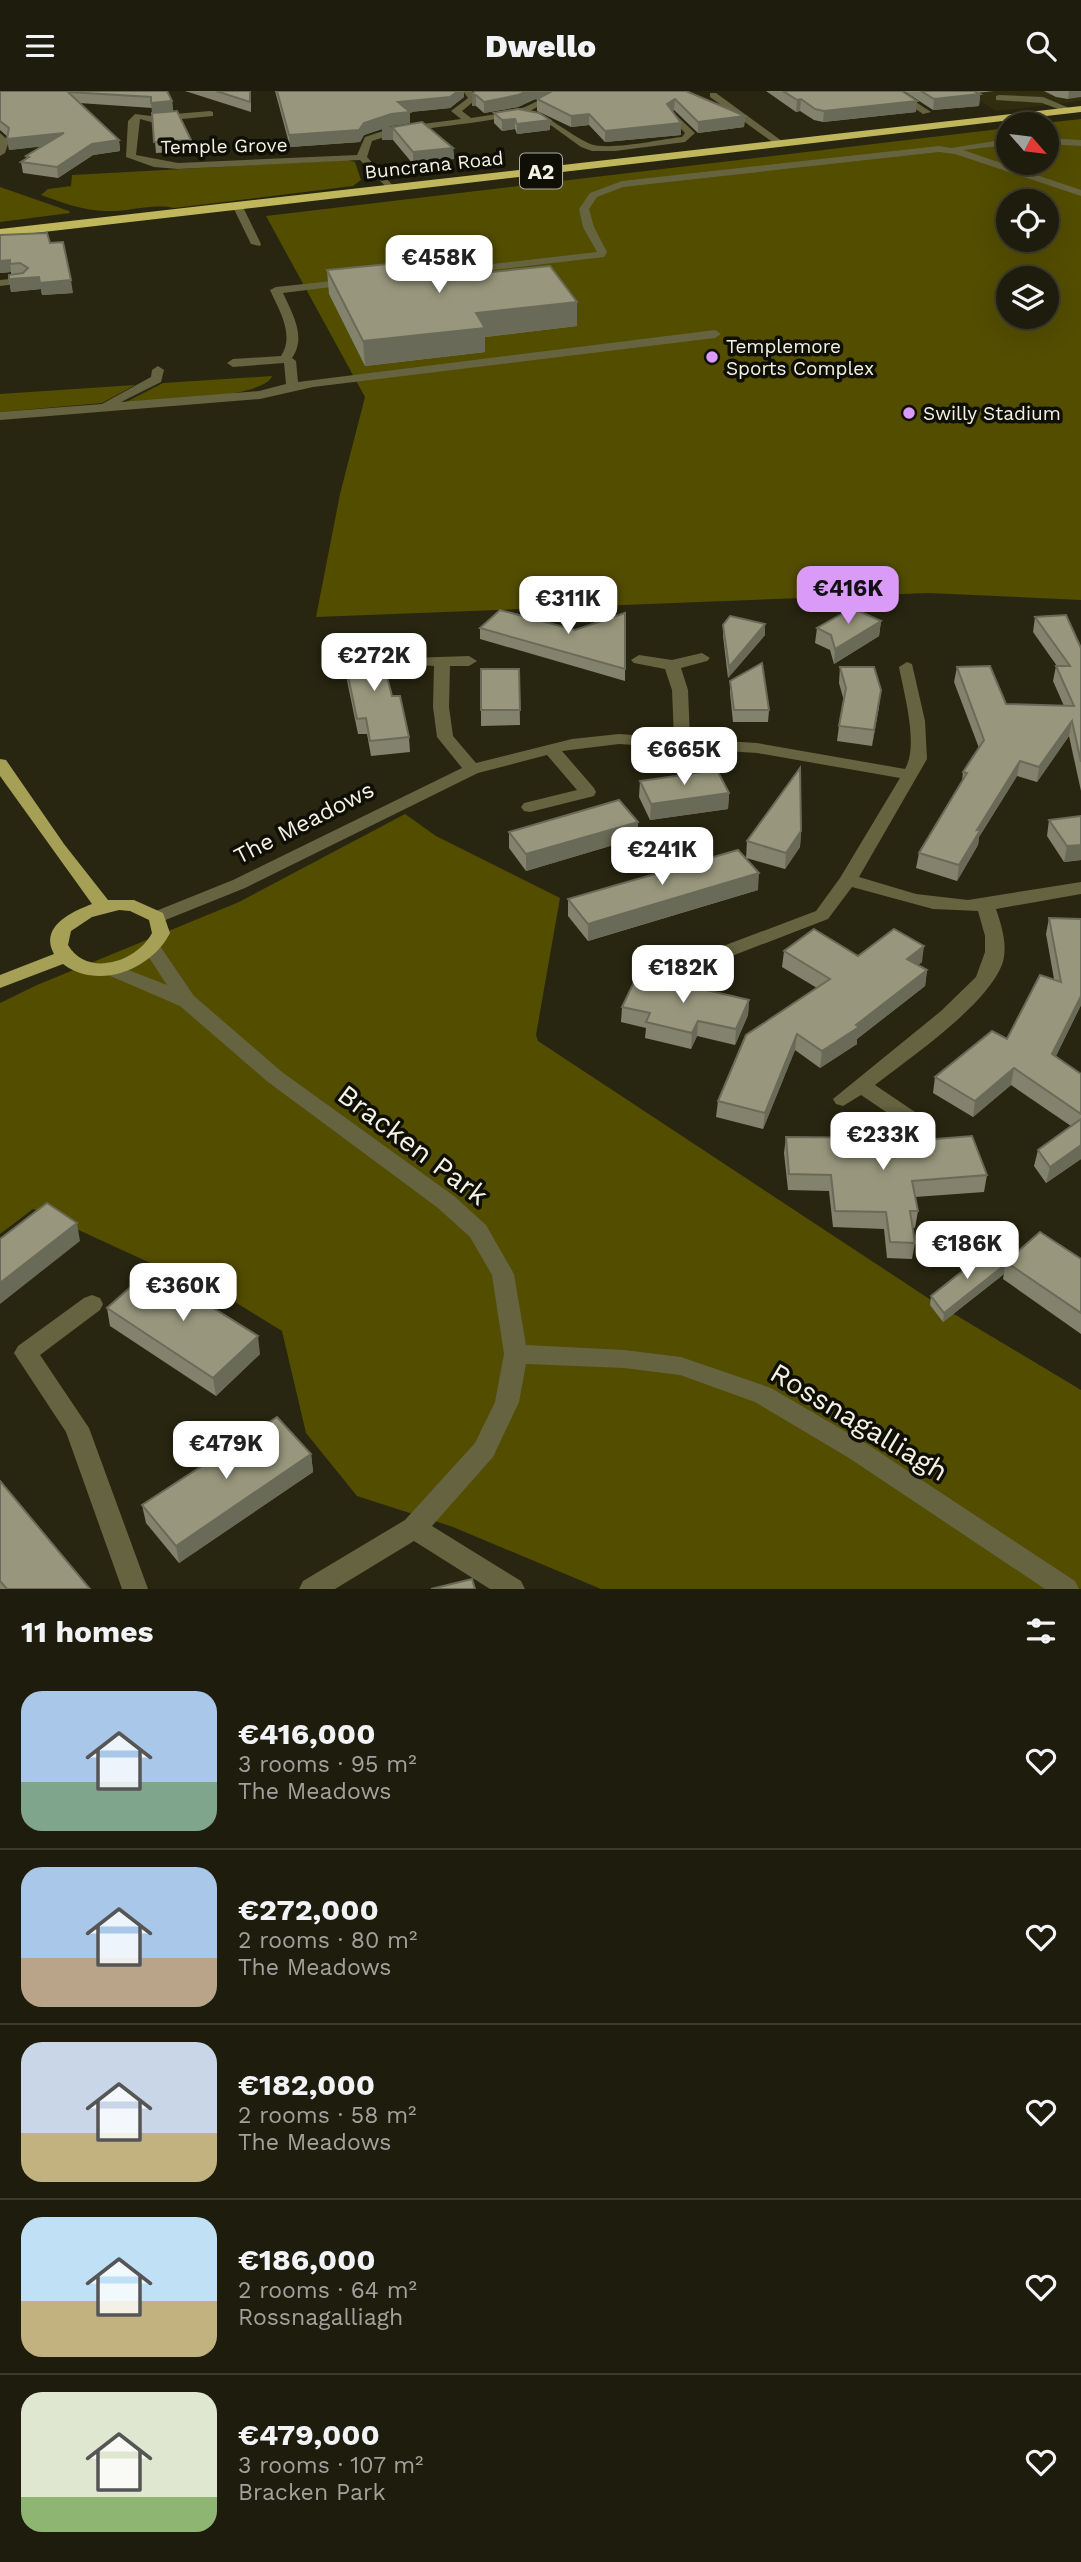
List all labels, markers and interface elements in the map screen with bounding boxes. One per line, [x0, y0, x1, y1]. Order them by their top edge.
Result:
icon: menu [21, 27, 59, 65]
text: Dwello [485, 27, 596, 65]
icon: search [1022, 27, 1060, 65]
north arrow [996, 112, 1059, 175]
map controls [996, 112, 1059, 329]
street label: Temple Grove [160, 133, 288, 159]
street label: Buncrana Road [363, 146, 505, 184]
road number: A2 [520, 153, 562, 189]
button: locate [996, 189, 1059, 252]
pin: €458K [390, 235, 488, 295]
text: €458K [402, 244, 476, 271]
button: layers [996, 266, 1059, 329]
place label: Templemore Sports Complex [726, 335, 874, 380]
marker: Templemore Sports Complex [704, 349, 720, 365]
place label: Swilly Stadium [923, 402, 1061, 425]
marker: Swilly Stadium [901, 405, 917, 421]
pin: €416K [799, 567, 897, 626]
text: €416K [813, 575, 883, 602]
pin: €311K [519, 577, 617, 636]
text: €311K [535, 585, 601, 612]
pin: €272K [325, 633, 423, 693]
text: €272K [337, 642, 411, 669]
pin: €665K [635, 727, 733, 787]
text: €665K [647, 736, 721, 763]
street label: The Meadows [229, 776, 379, 870]
pin: €241K [613, 827, 711, 887]
text: €241K [627, 836, 697, 863]
pin: €182K [634, 946, 732, 1005]
text: €182K [648, 954, 718, 981]
street label: Bracken Park [331, 1078, 495, 1212]
pin: €233K [834, 1112, 932, 1172]
text: €233K [846, 1121, 920, 1148]
pin: €186K [918, 1221, 1016, 1281]
text: €186K [932, 1230, 1002, 1257]
pin: €360K [134, 1263, 232, 1323]
text: €360K [146, 1272, 220, 1299]
street label: Rossnagalliagh [764, 1356, 954, 1488]
pin: €479K [177, 1421, 275, 1481]
text: €479K [189, 1430, 263, 1457]
icon: filters [1022, 1612, 1060, 1650]
text: 11 homes [21, 1614, 154, 1649]
text: €416,000 [238, 1716, 376, 1751]
icon: home [77, 1719, 161, 1803]
icon: heart [1022, 1742, 1060, 1780]
text: 3 rooms · 95 m² [238, 1751, 417, 1778]
text: The Meadows [238, 1778, 391, 1805]
text: €272,000 [238, 1892, 379, 1927]
icon: home [77, 1895, 161, 1979]
icon: heart [1022, 1918, 1060, 1956]
text: 2 rooms · 80 m² [238, 1927, 417, 1954]
text: The Meadows [238, 1954, 391, 1981]
text: €182,000 [238, 2067, 375, 2102]
icon: home [77, 2070, 161, 2154]
icon: heart [1022, 2093, 1060, 2131]
text: 2 rooms · 58 m² [238, 2102, 417, 2129]
text: The Meadows [238, 2129, 391, 2156]
text: €186,000 [238, 2242, 376, 2277]
icon: home [77, 2245, 161, 2329]
icon: heart [1022, 2268, 1060, 2306]
text: 2 rooms · 64 m² [238, 2277, 417, 2304]
text: Rossnagalliagh [238, 2304, 403, 2331]
text: €479,000 [238, 2417, 380, 2452]
icon: home [77, 2420, 161, 2504]
icon: heart [1022, 2443, 1060, 2481]
text: 3 rooms · 107 m² [238, 2452, 424, 2479]
text: Bracken Park [238, 2479, 385, 2506]

